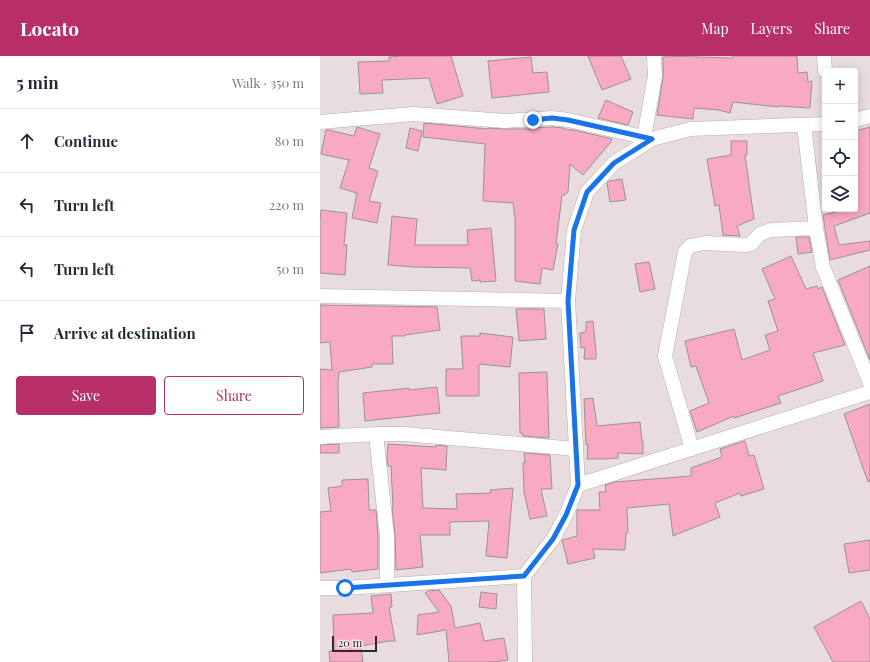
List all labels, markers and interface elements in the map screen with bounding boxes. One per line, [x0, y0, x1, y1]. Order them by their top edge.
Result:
text: Locato [20, 15, 79, 41]
text: Map [701, 19, 729, 38]
text: Layers [751, 19, 792, 38]
text: Share [814, 19, 850, 38]
map controls [822, 68, 858, 212]
button: + [822, 68, 858, 104]
text: 5 min [16, 71, 59, 93]
text: Walk · 350 m [232, 74, 304, 91]
button: − [822, 104, 858, 140]
route end [524, 111, 542, 129]
icon: ahead [16, 130, 38, 152]
text: Continue [54, 131, 118, 151]
text: 80 m [275, 132, 304, 149]
button: locate [822, 140, 858, 176]
button: layers [822, 176, 858, 212]
icon: left [16, 194, 38, 216]
text: Turn left [54, 195, 115, 215]
text: 220 m [269, 196, 304, 213]
icon: left [16, 258, 38, 280]
text: Turn left [54, 259, 115, 279]
text: 50 m [276, 260, 304, 277]
icon: arrive [16, 322, 38, 344]
text: Arrive at destination [54, 323, 196, 343]
button: Save [16, 376, 156, 415]
button: Share [164, 376, 304, 415]
route start [336, 579, 354, 597]
scale bar [332, 634, 377, 653]
text: 20 m [338, 635, 362, 650]

